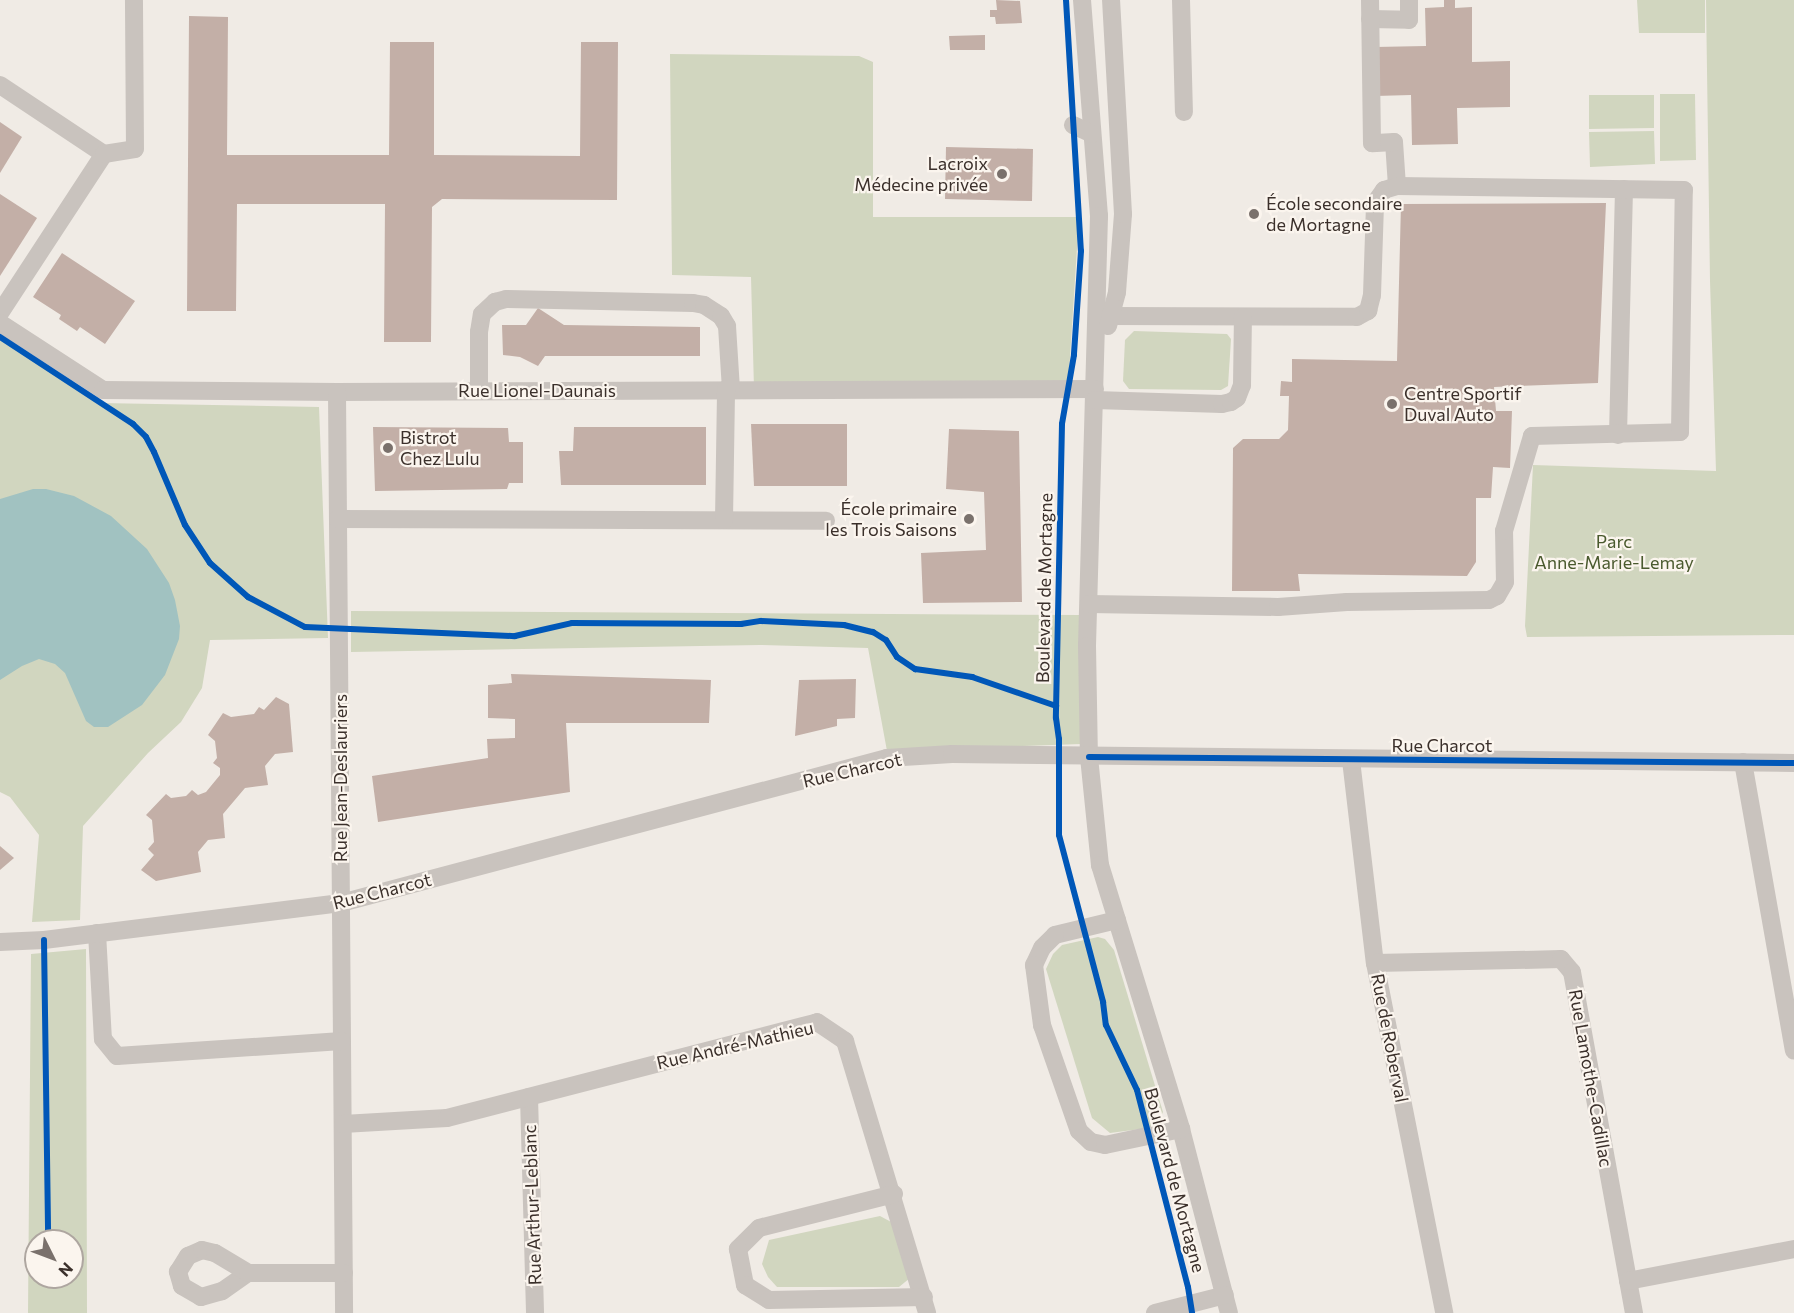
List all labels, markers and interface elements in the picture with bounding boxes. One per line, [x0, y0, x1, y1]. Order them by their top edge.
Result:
place label: Lacroix Médecine privée [854, 153, 988, 195]
marker: Lacroix Médecine privée [993, 165, 1011, 183]
place label: École secondaire de Mortagne [1266, 193, 1402, 236]
marker: École secondaire de Mortagne [1247, 207, 1261, 221]
street label: Rue Lionel-Daunais [458, 379, 616, 401]
place label: Centre Sportif Duval Auto [1404, 383, 1522, 426]
marker: Centre Sportif Duval Auto [1385, 397, 1399, 411]
place label: Bistrot Chez Lulu [400, 427, 480, 470]
marker: Bistrot Chez Lulu [381, 441, 395, 455]
street label: Boulevard de Mortagne [1032, 493, 1056, 683]
place label: École primaire les Trois Saisons [825, 498, 957, 540]
marker: École primaire les Trois Saisons [962, 512, 976, 526]
park label: Parc Anne-Marie-Lemay [1534, 531, 1694, 574]
street label: Rue Jean-Deslauriers [329, 694, 351, 862]
street label: Rue Charcot [1392, 734, 1492, 756]
street label: Rue Charcot [800, 748, 904, 792]
street label: Rue Charcot [330, 868, 434, 914]
street label: Rue de Roberval [1367, 972, 1413, 1104]
street label: Rue Lamothe-Cadillac [1565, 987, 1617, 1169]
street label: Rue André-Mathieu [654, 1016, 816, 1074]
street label: Boulevard de Mortagne [1140, 1085, 1210, 1275]
street label: Rue Arthur-Leblanc [518, 1124, 546, 1286]
north arrow [24, 1229, 84, 1289]
text: N [55, 1259, 77, 1281]

